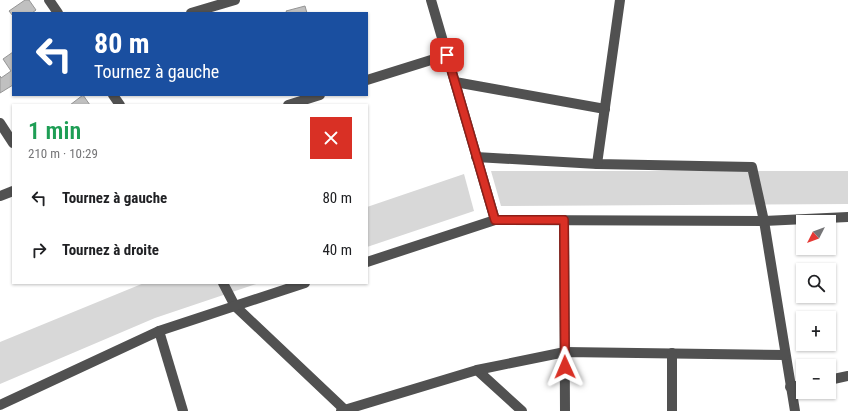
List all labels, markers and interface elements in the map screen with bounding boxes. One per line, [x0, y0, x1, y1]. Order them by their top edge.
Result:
text: 80 m [94, 27, 150, 60]
icon: left [28, 28, 80, 80]
pin [430, 38, 464, 72]
icon: arrive [436, 44, 458, 66]
text: Tournez à gauche [94, 61, 219, 82]
text: 1 min [28, 117, 81, 145]
button: close [310, 117, 352, 159]
text: 210 m · 10:29 [28, 146, 98, 161]
icon: left [28, 187, 50, 209]
text: Tournez à gauche [62, 189, 167, 207]
text: 80 m [322, 189, 352, 207]
north arrow [796, 215, 836, 255]
map controls [796, 215, 836, 399]
icon: right [28, 239, 50, 261]
text: Tournez à droite [62, 241, 159, 259]
text: 40 m [322, 241, 352, 259]
button: search [796, 263, 836, 303]
button: + [796, 311, 836, 351]
position arrow [544, 346, 586, 388]
button: − [796, 359, 836, 399]

